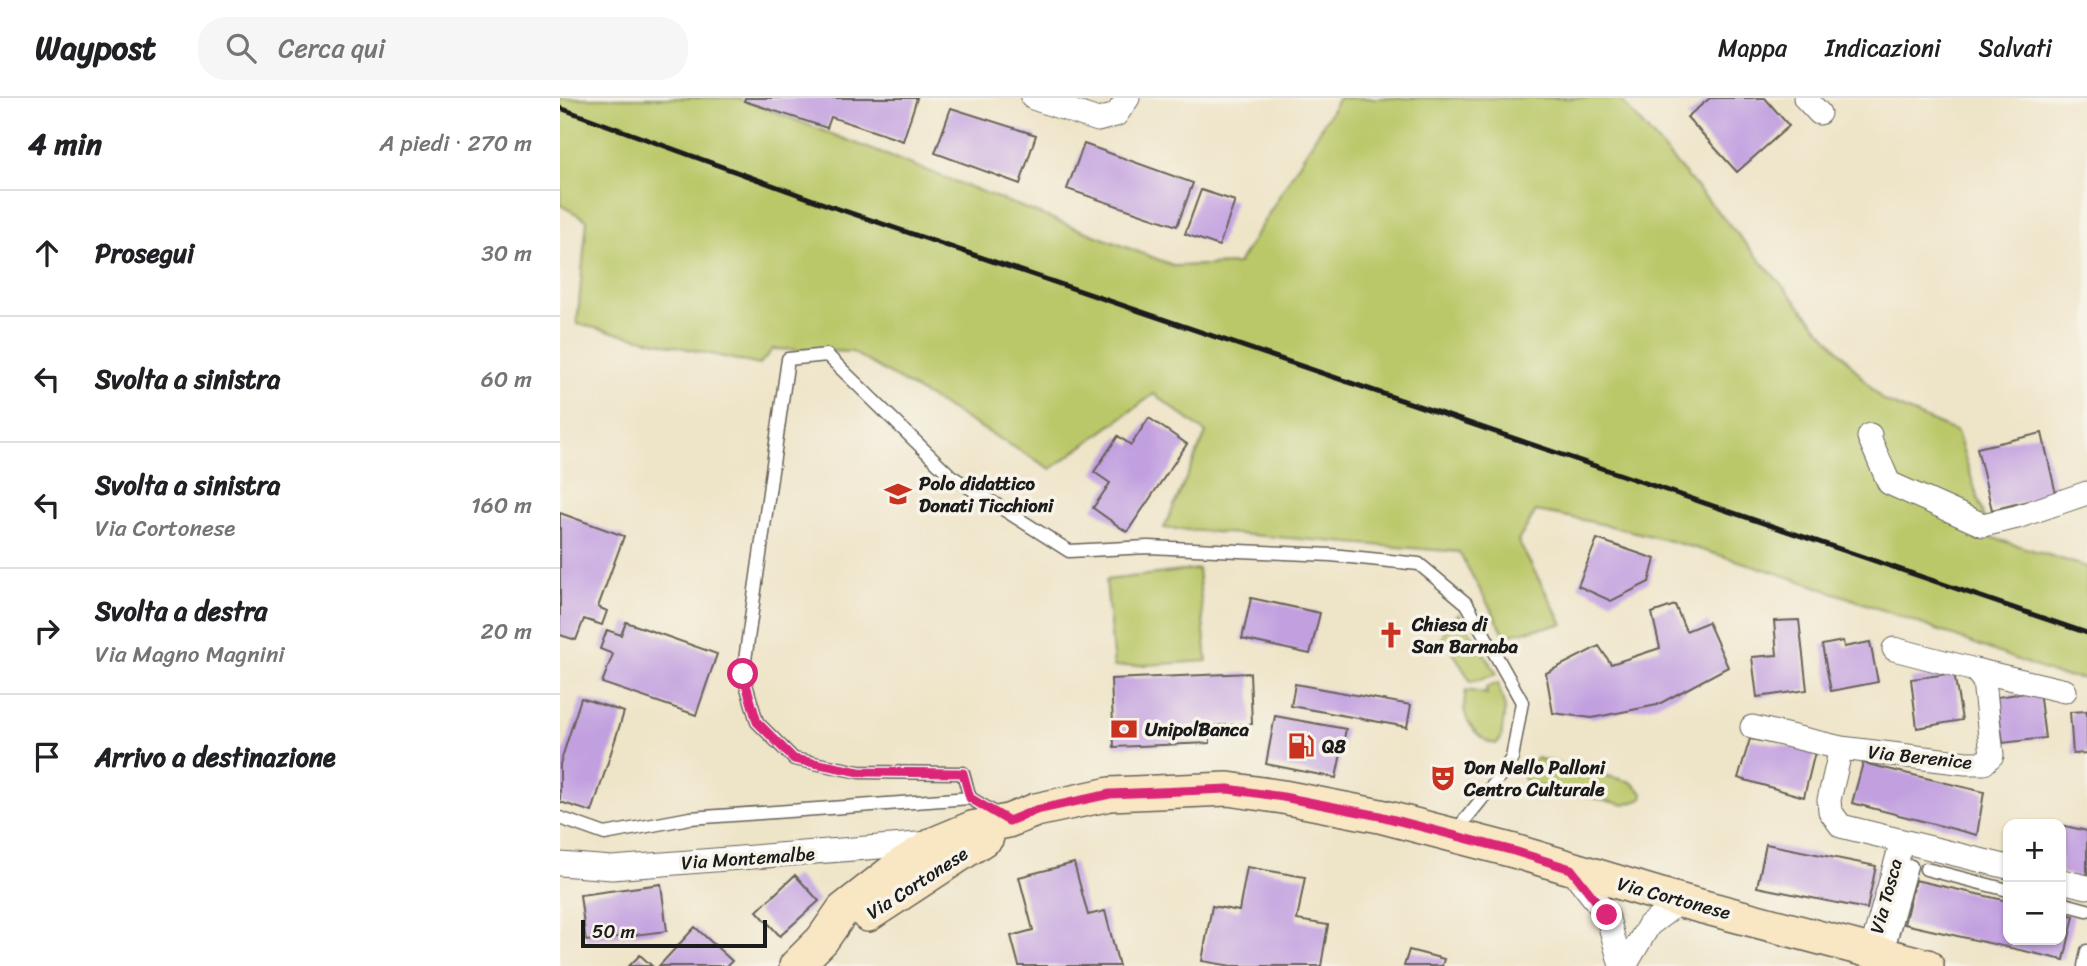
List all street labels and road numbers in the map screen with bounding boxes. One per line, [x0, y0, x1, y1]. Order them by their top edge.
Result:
street label: Via Berenice [1867, 735, 1973, 779]
street label: Via Montemalbe [680, 837, 816, 879]
street label: Via Cortonese [859, 838, 975, 928]
street label: Via Tosca [1860, 854, 1912, 937]
street label: Via Cortonese [1614, 867, 1734, 929]

